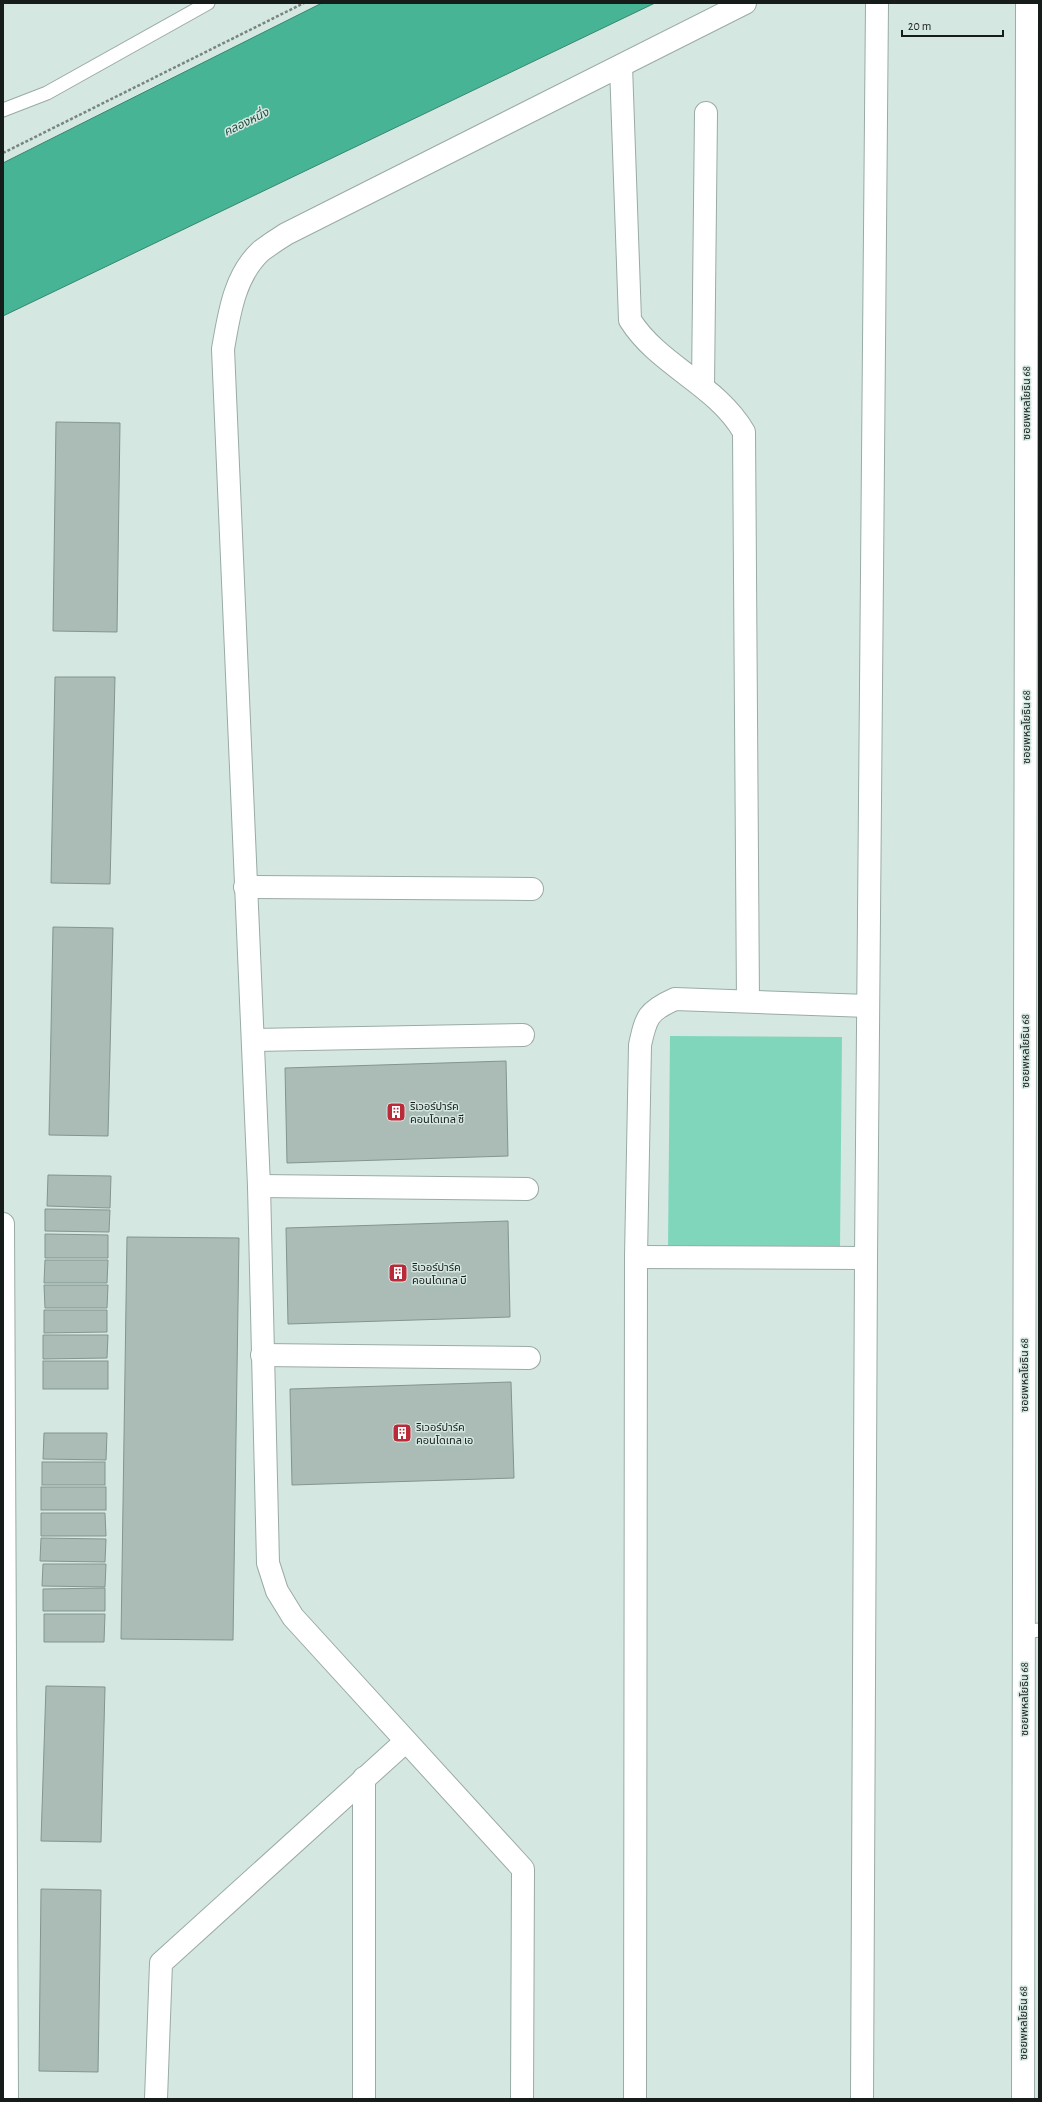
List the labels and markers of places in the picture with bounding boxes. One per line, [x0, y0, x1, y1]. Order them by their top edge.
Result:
building icon: ริเวอร์ปาร์ค คอนโดเทล ซี [385, 1101, 407, 1123]
place label: ริเวอร์ปาร์ค คอนโดเทล ซี [410, 1101, 464, 1125]
building icon: ริเวอร์ปาร์ค คอนโดเทล บี [387, 1262, 409, 1284]
place label: ริเวอร์ปาร์ค คอนโดเทล บี [412, 1262, 467, 1286]
building icon: ริเวอร์ปาร์ค คอนโดเทล เอ [391, 1422, 413, 1444]
place label: ริเวอร์ปาร์ค คอนโดเทล เอ [416, 1422, 473, 1446]

